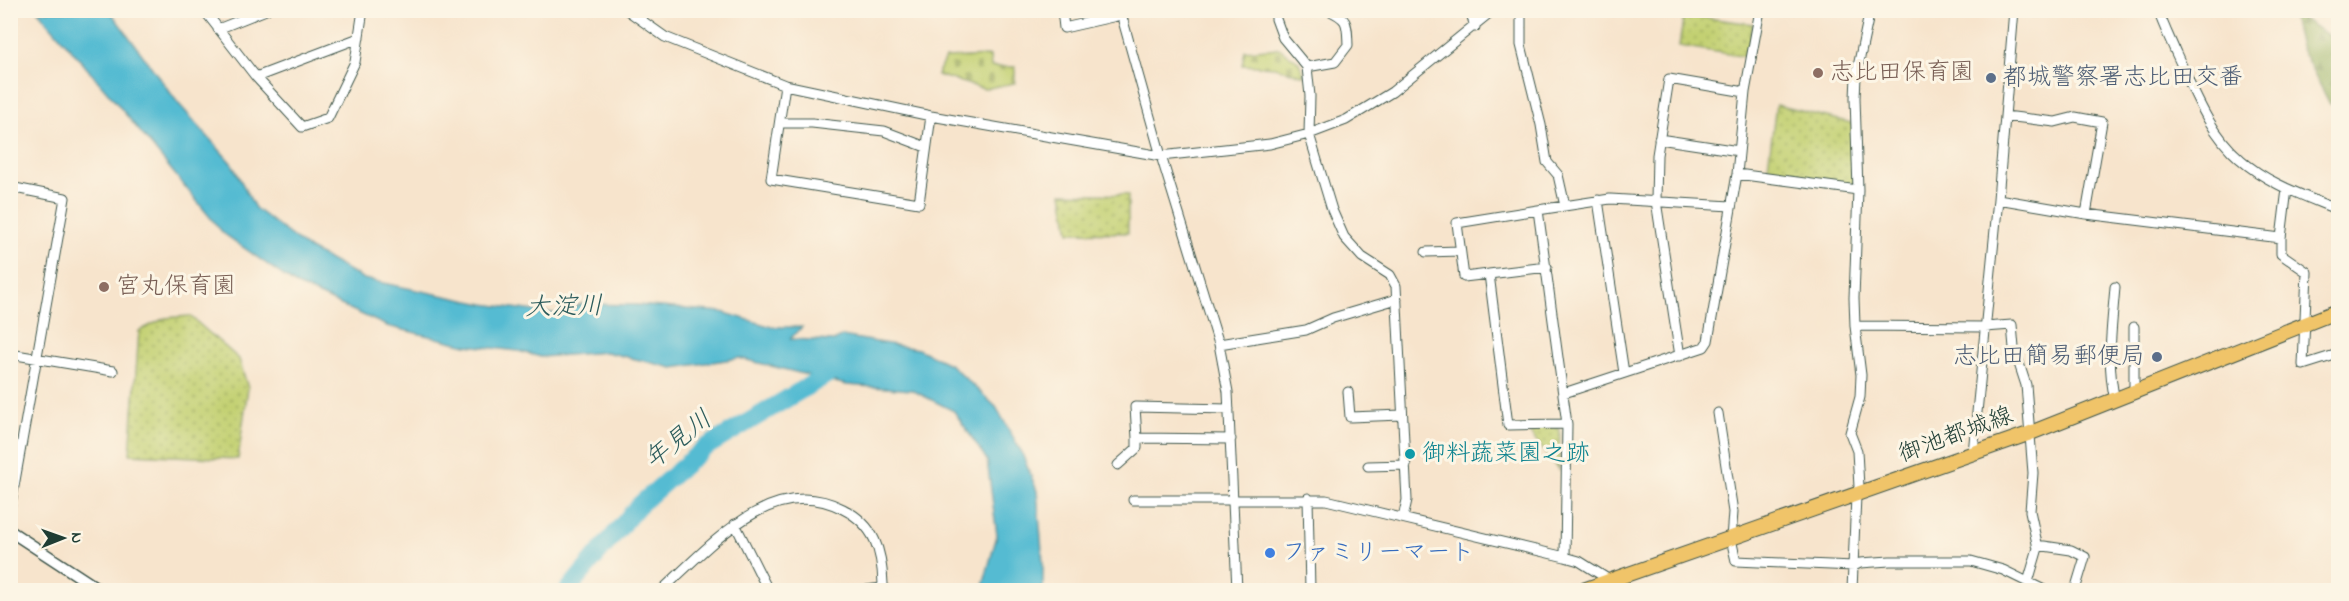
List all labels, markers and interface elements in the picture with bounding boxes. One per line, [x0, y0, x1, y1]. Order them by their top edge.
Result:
place label: 志比田保育園 [1830, 56, 1974, 91]
place label: 都城警察署志比田交番 [2003, 61, 2243, 96]
marker: 志比田保育園 [1811, 66, 1825, 80]
marker: 都城警察署志比田交番 [1984, 71, 1998, 85]
place label: 宮丸保育園 [116, 270, 236, 305]
marker: 宮丸保育園 [97, 280, 111, 294]
water label: 大淀川 [525, 288, 603, 328]
place label: 志比田簡易郵便局 [1953, 340, 2145, 375]
marker: 志比田簡易郵便局 [2150, 350, 2164, 364]
street label: 御池都城線 [1894, 399, 2018, 473]
water label: 年見川 [637, 402, 721, 480]
place label: 御料蔬菜園之跡 [1422, 437, 1590, 472]
marker: 御料蔬菜園之跡 [1403, 447, 1417, 461]
north arrow [33, 508, 93, 568]
text: N [64, 532, 88, 544]
place label: ファミリーマート [1282, 536, 1474, 571]
marker: ファミリーマート [1263, 546, 1277, 560]

